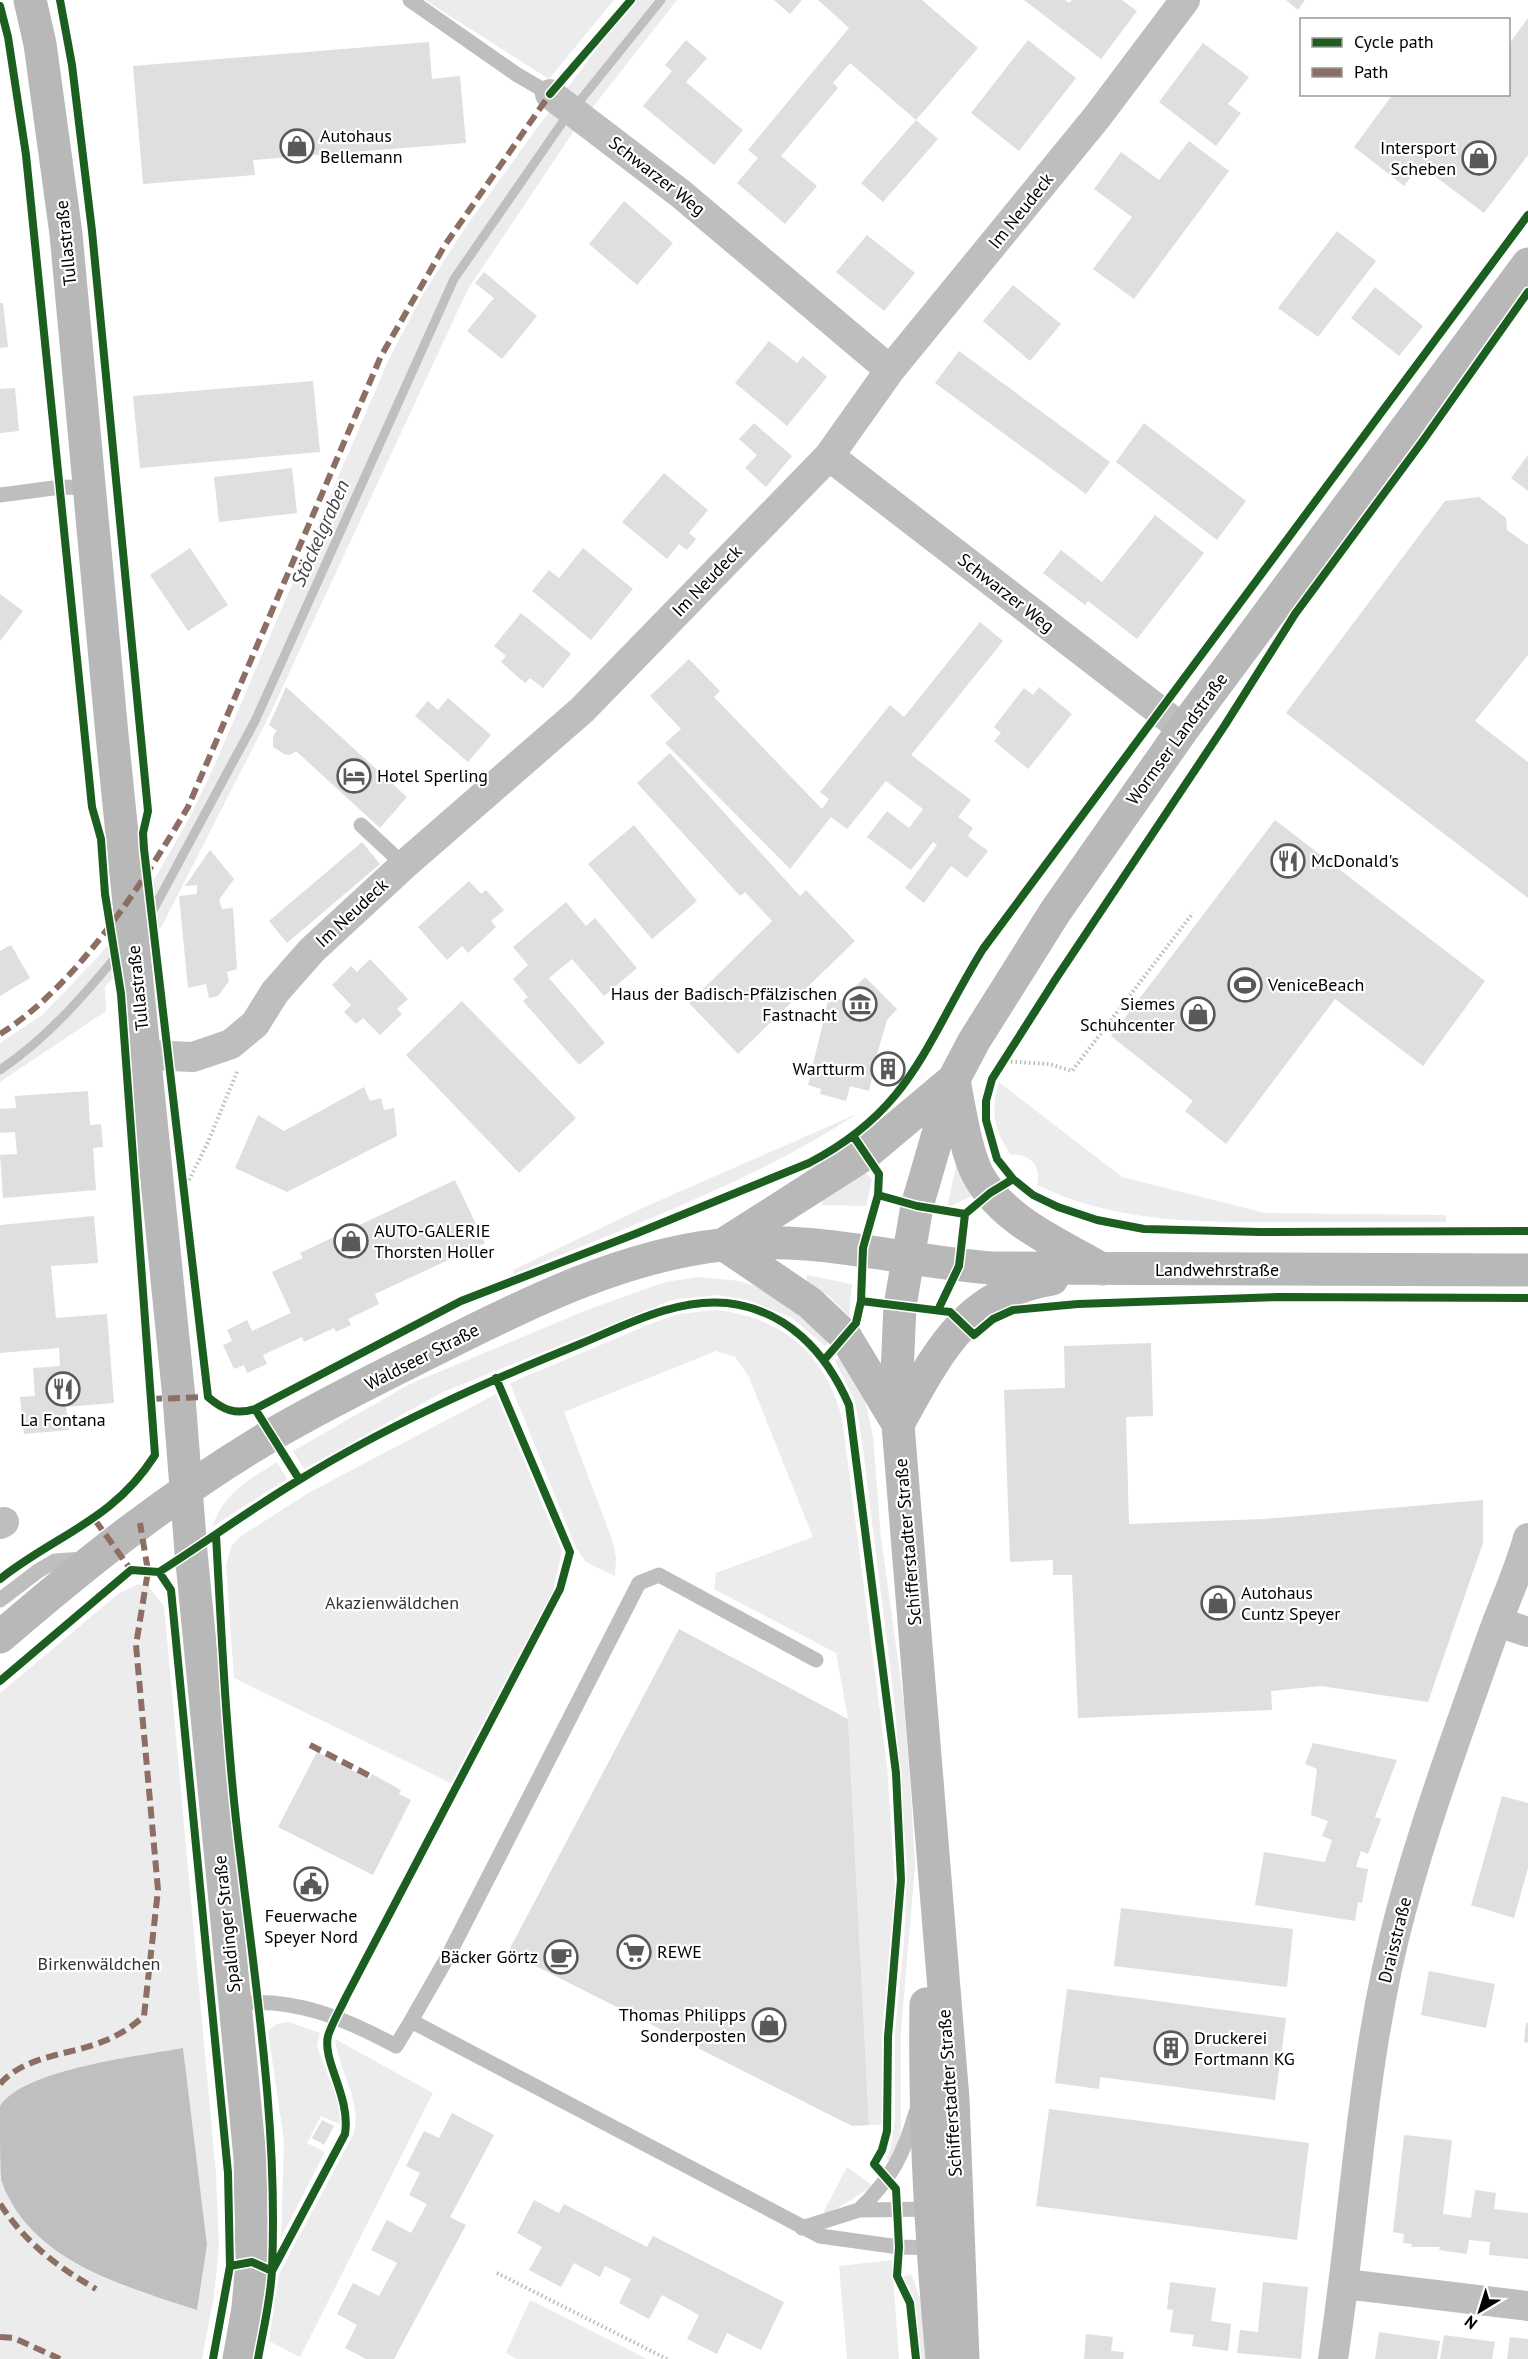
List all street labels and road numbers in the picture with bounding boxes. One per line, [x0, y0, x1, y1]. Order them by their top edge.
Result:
street label: Schwarzer Weg [605, 131, 710, 220]
street label: Im Neudeck [983, 168, 1058, 253]
street label: Tullastraße [50, 199, 81, 287]
street label: Im Neudeck [667, 540, 747, 621]
street label: Schwarzer Weg [954, 548, 1059, 637]
street label: Wormser Landstraße [1121, 668, 1232, 809]
street label: Im Neudeck [311, 873, 393, 952]
street label: Tullastraße [122, 944, 153, 1032]
street label: Landwehrstraße [1155, 1258, 1279, 1281]
street label: Waldseer Straße [361, 1318, 483, 1395]
street label: Schifferstadter Straße [889, 1458, 926, 1627]
street label: Spaldinger Straße [208, 1854, 245, 1994]
street label: Draisstraße [1373, 1895, 1416, 1985]
street label: Schifferstadter Straße [932, 2009, 967, 2177]

